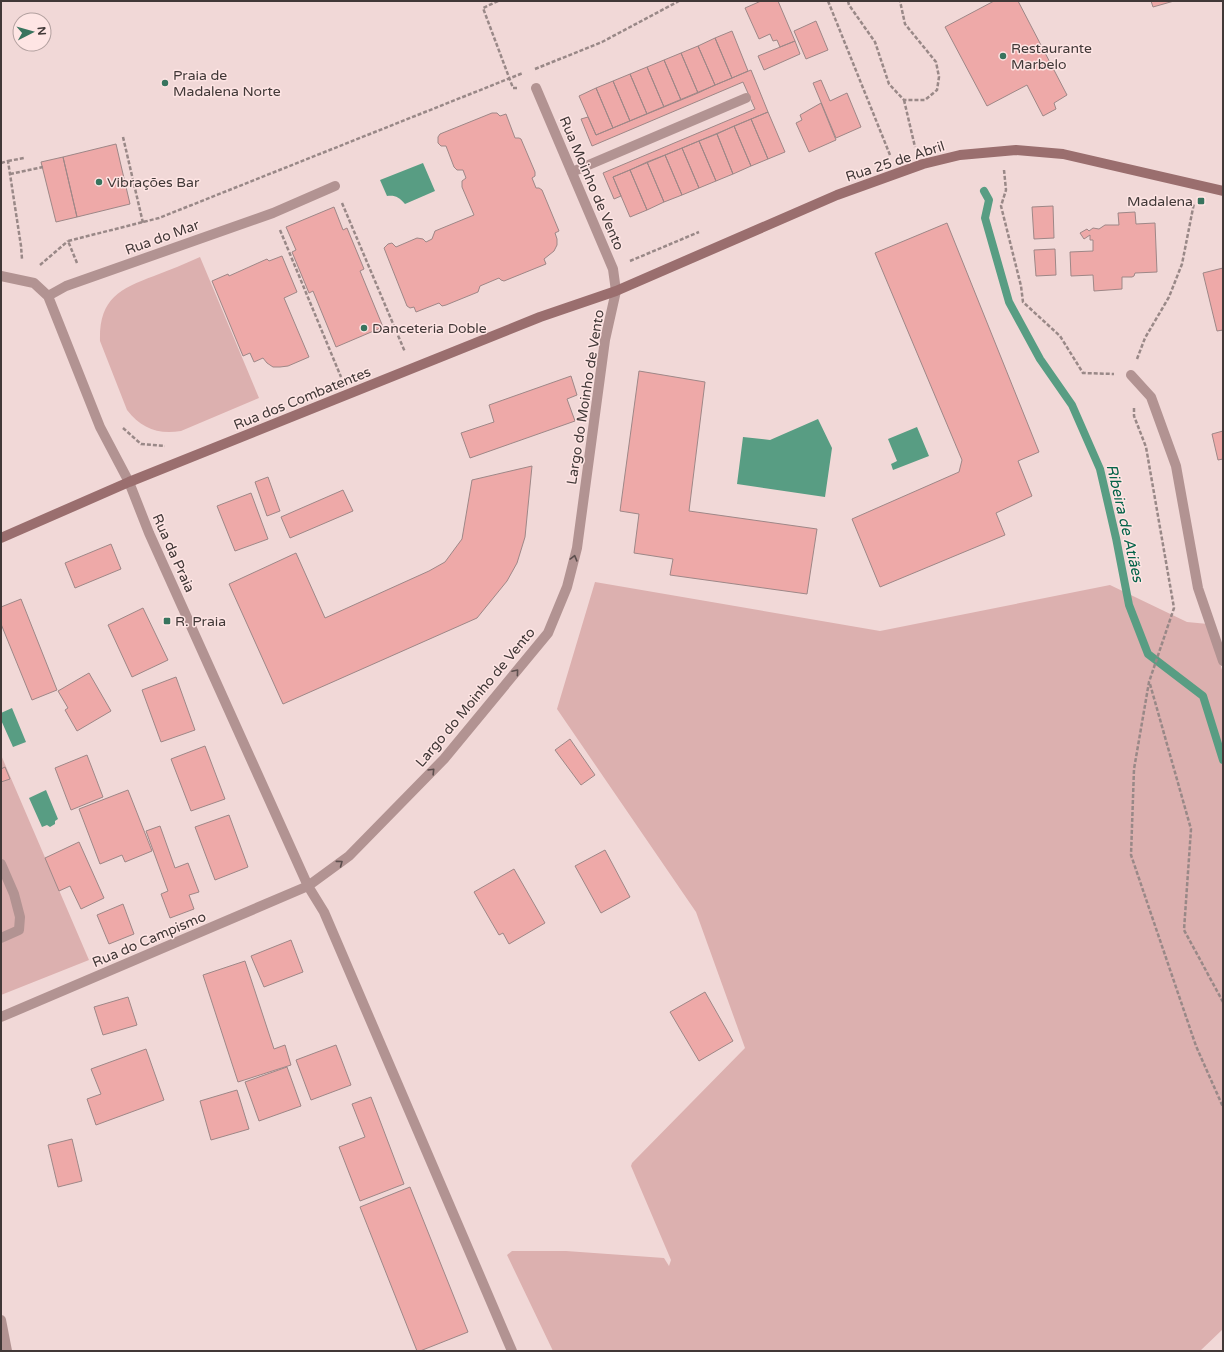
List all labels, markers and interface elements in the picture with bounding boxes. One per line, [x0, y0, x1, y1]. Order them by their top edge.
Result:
north arrow [12, 12, 52, 52]
text: N [35, 26, 48, 36]
place label: Restaurante Marbelo [1011, 40, 1092, 73]
marker: Restaurante Marbelo [998, 51, 1008, 61]
place label: Praia de Madalena Norte [173, 67, 281, 100]
marker: Praia de Madalena Norte [160, 78, 170, 88]
street label: Rua Moinho de Vento [556, 114, 627, 253]
street label: Rua 25 de Abril [843, 137, 947, 185]
place label: Vibrações Bar [107, 174, 200, 191]
marker: Vibrações Bar [94, 177, 104, 187]
place label: Madalena [1127, 193, 1193, 210]
marker: Madalena [1196, 196, 1206, 206]
street label: Rua do Mar [123, 216, 202, 259]
street label: Largo do Moinho de Vento [563, 308, 608, 486]
place label: Danceteria Doble [372, 320, 487, 337]
marker: Danceteria Doble [359, 323, 369, 333]
street label: Rua dos Combatentes [231, 363, 374, 434]
water label: Ribeira de Atiães [1103, 462, 1148, 585]
street label: Rua da Praia [149, 511, 198, 595]
one-way arrow [569, 555, 578, 562]
place label: R. Praia [175, 613, 226, 630]
marker: R. Praia [162, 616, 172, 626]
street label: Largo do Moinho de Vento [412, 624, 539, 771]
one-way arrow [511, 669, 518, 677]
one-way arrow [427, 768, 435, 776]
one-way arrow [335, 861, 342, 868]
street label: Rua do Campismo [90, 908, 209, 971]

